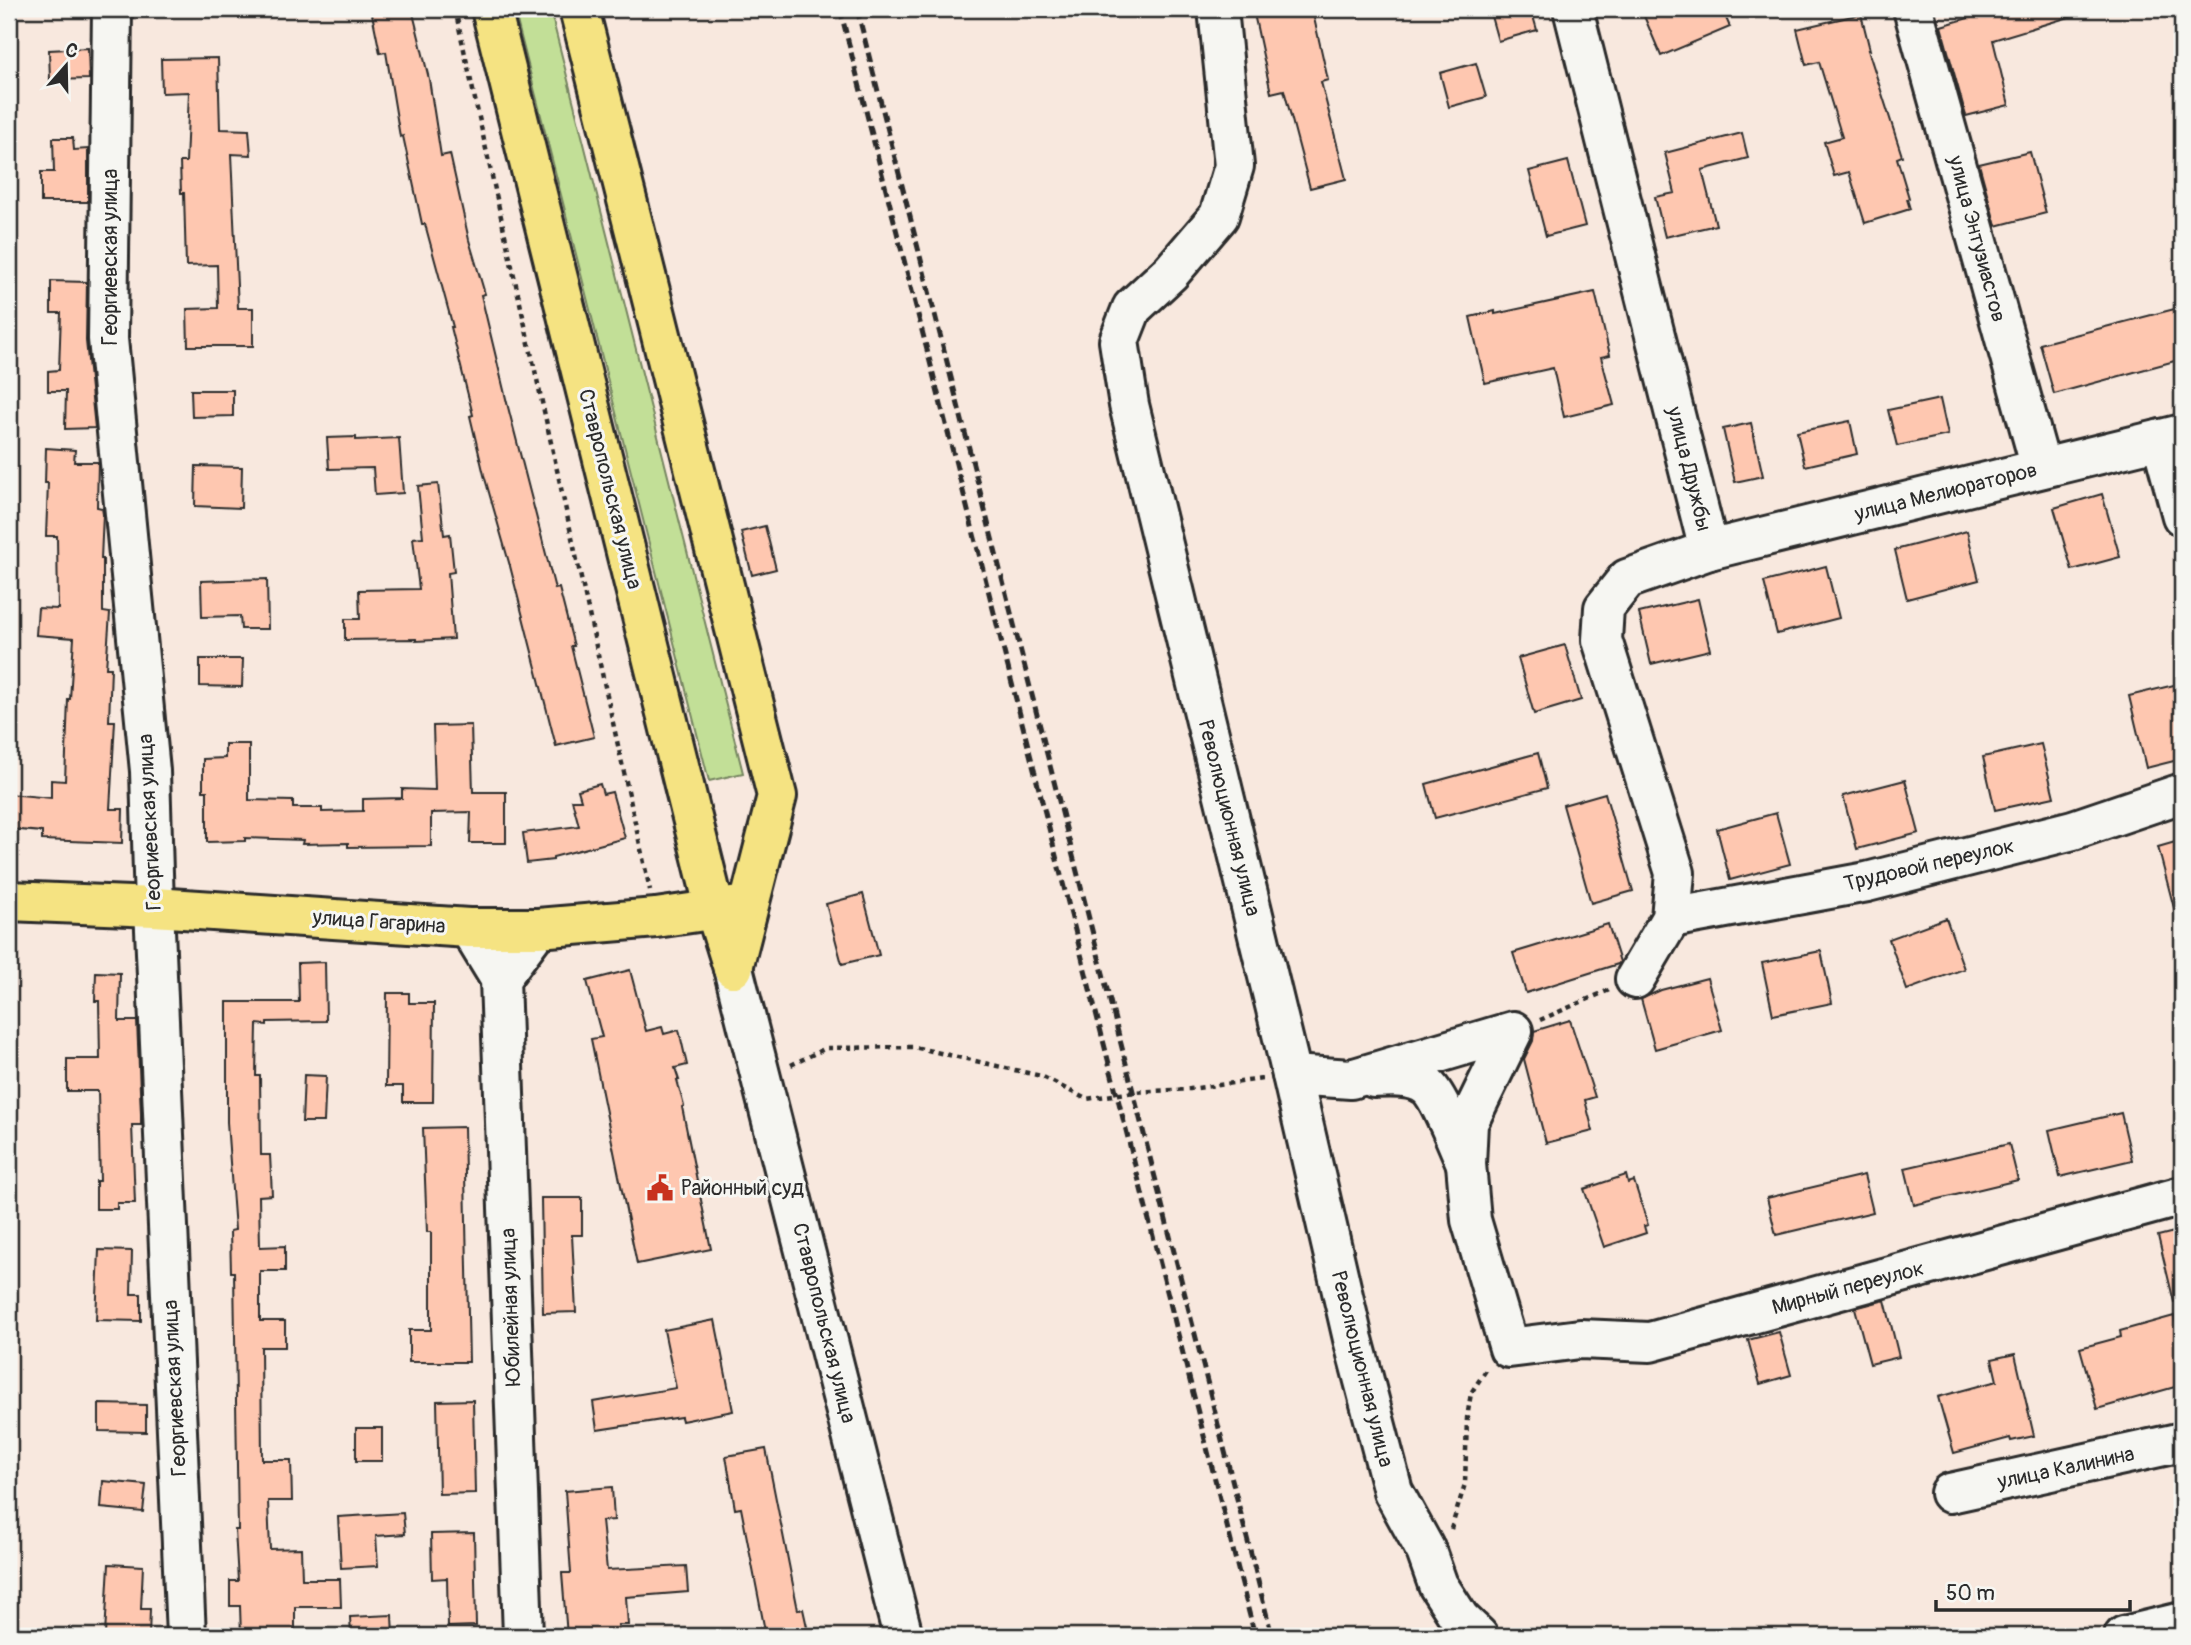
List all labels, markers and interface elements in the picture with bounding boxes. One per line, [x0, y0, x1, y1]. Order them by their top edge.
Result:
north arrow [32, 32, 102, 102]
text: С [62, 38, 81, 64]
street label: улица Энтузиастов [1942, 152, 2012, 325]
street label: Георгиевская улица [97, 169, 124, 345]
street label: Ставропольская улица [572, 386, 648, 592]
street label: улица Дружбы [1660, 403, 1718, 534]
street label: улица Мелиораторов [1851, 456, 2040, 528]
street label: Революционная улица [1192, 717, 1266, 919]
street label: Георгиевская улица [132, 733, 168, 911]
street label: Трудовой переулок [1841, 832, 2017, 898]
street label: улица Гагарина [311, 904, 446, 940]
public building icon: Районный суд [645, 1173, 675, 1203]
place label: Районный суд [681, 1175, 804, 1202]
street label: Ставропольская улица [786, 1220, 862, 1426]
street label: Юбилейная улица [495, 1228, 527, 1386]
street label: Мирный переулок [1769, 1255, 1927, 1321]
street label: Революционная улица [1325, 1268, 1399, 1470]
street label: Георгиевская улица [157, 1299, 193, 1477]
street label: улица Калинина [1994, 1440, 2137, 1496]
scale bar [1936, 1568, 2130, 1612]
text: 50 m [1946, 1580, 1995, 1607]

